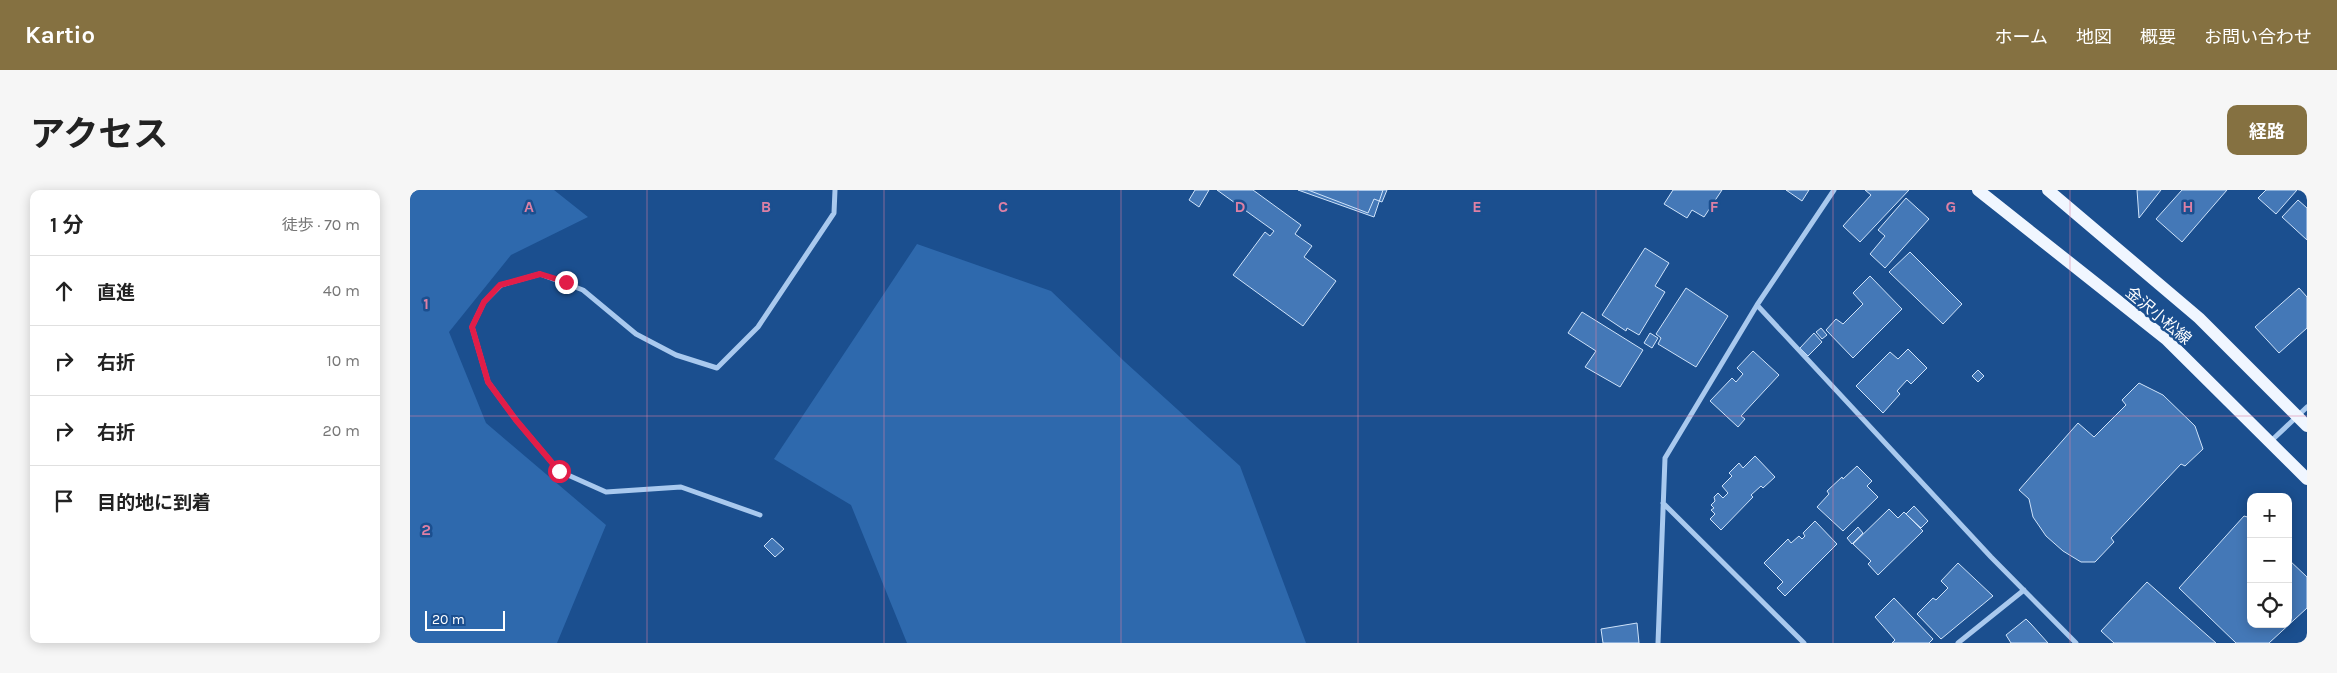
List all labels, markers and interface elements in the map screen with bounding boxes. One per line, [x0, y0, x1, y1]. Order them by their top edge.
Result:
text: Kartio [25, 21, 95, 49]
text: ホーム [1995, 26, 2048, 48]
text: 地図 [2076, 26, 2112, 48]
text: 概要 [2140, 26, 2176, 48]
text: お問い合わせ [2204, 26, 2312, 48]
button: 経路 [2227, 105, 2307, 155]
text: アクセス [30, 114, 168, 155]
text: A [524, 197, 534, 216]
text: B [761, 197, 771, 216]
text: C [998, 197, 1008, 216]
text: D [1235, 197, 1246, 216]
text: E [1472, 197, 1482, 216]
text: F [1710, 197, 1719, 216]
text: G [1946, 197, 1956, 216]
text: H [2182, 197, 2194, 216]
text: 1 分 [50, 213, 84, 237]
text: 徒歩 · 70 m [282, 215, 360, 234]
route end [555, 271, 578, 294]
icon: ahead [50, 277, 78, 305]
text: 40 m [323, 281, 360, 300]
text: 直進 [97, 282, 135, 304]
street label: 金沢小松線 [2122, 282, 2195, 348]
text: 1 [423, 294, 429, 313]
icon: right [50, 347, 78, 375]
text: 10 m [326, 351, 360, 370]
text: 右折 [97, 352, 135, 374]
icon: right [50, 417, 78, 445]
text: 20 m [322, 421, 360, 440]
text: 右折 [97, 422, 135, 444]
route start [548, 460, 571, 483]
icon: arrive [50, 487, 78, 515]
text: 目的地に到着 [97, 492, 211, 514]
map controls [2247, 493, 2292, 628]
button: + [2247, 493, 2292, 538]
text: 2 [421, 520, 431, 539]
button: − [2247, 538, 2292, 583]
button: locate [2247, 583, 2292, 628]
scale bar [425, 608, 505, 631]
text: 20 m [432, 611, 465, 628]

